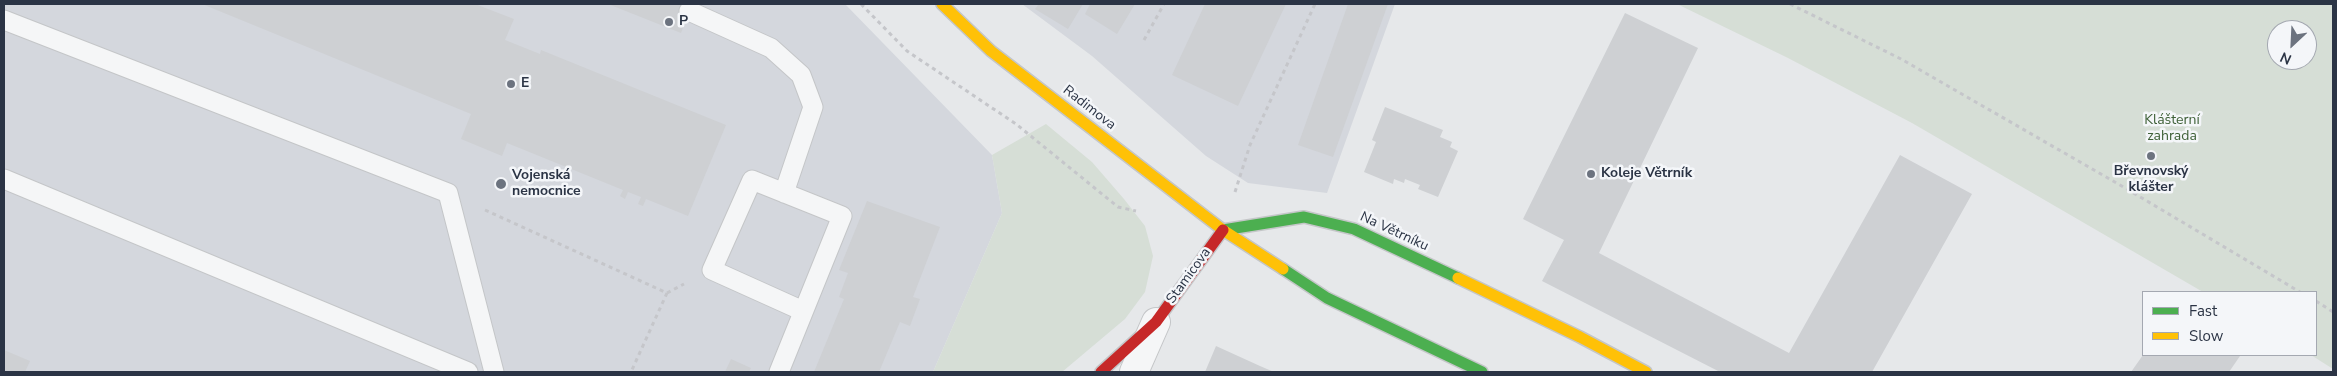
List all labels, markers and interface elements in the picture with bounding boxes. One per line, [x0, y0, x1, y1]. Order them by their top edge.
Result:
place label: P [679, 14, 688, 30]
marker: P [663, 16, 675, 28]
north arrow [2267, 20, 2317, 70]
text: N [2277, 47, 2295, 69]
place label: E [521, 76, 529, 92]
marker: E [505, 78, 517, 90]
street label: Radimova [1059, 82, 1119, 134]
park label: Klášterní zahrada [2144, 113, 2200, 146]
marker: Břevnovský klášter [2145, 150, 2157, 162]
place label: Břevnovský klášter [2114, 164, 2188, 196]
place label: Koleje Větrník [1601, 166, 1692, 182]
place label: Vojenská nemocnice [512, 168, 581, 200]
marker: Koleje Větrník [1585, 168, 1597, 180]
marker: Vojenská nemocnice [494, 177, 508, 191]
street label: Na Větrníku [1357, 209, 1431, 255]
street label: Stamicova [1163, 245, 1215, 307]
legend [2142, 291, 2317, 356]
text: Fast [2189, 301, 2217, 321]
text: Slow [2189, 326, 2223, 346]

